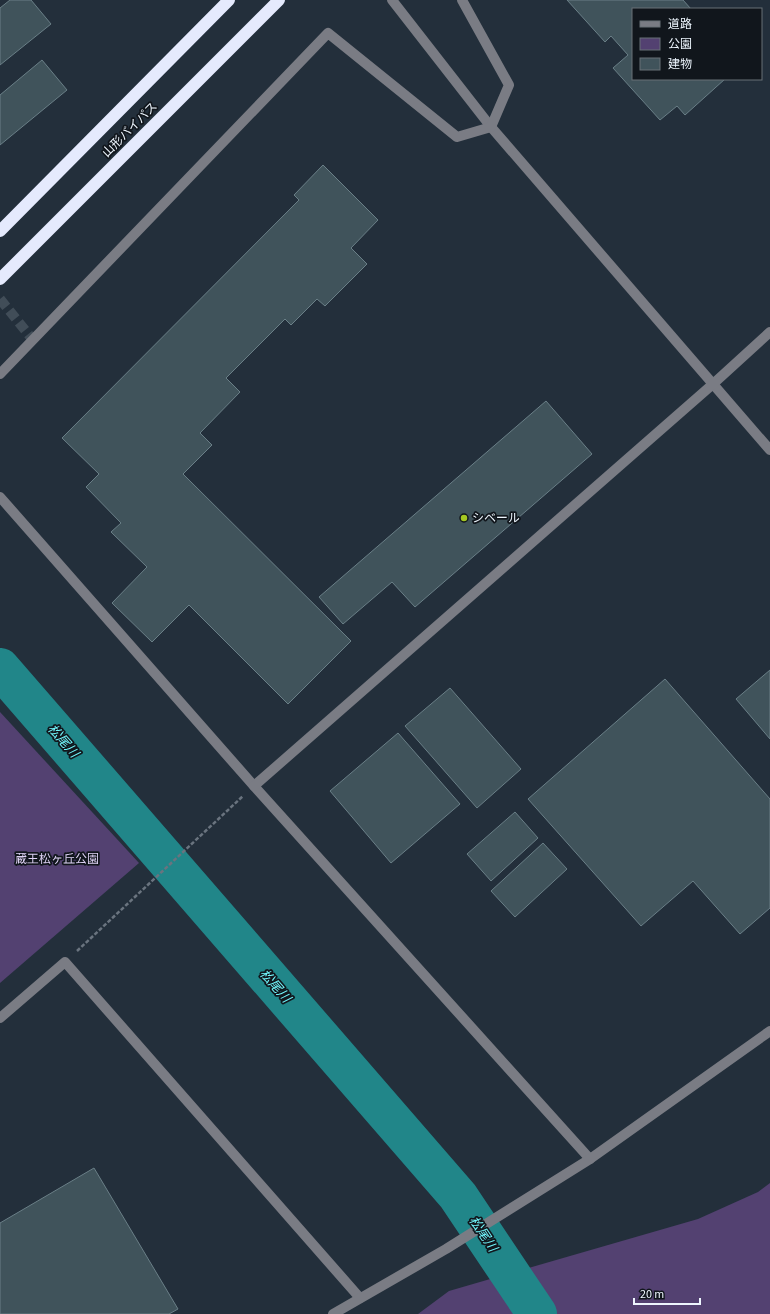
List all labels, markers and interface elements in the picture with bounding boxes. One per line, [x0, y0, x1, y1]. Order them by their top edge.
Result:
legend [632, 8, 762, 80]
text: 道路 [668, 16, 692, 33]
text: 公園 [668, 36, 692, 53]
text: 建物 [668, 56, 692, 73]
street label: 山形バイパス [99, 99, 161, 161]
place label: シベール [472, 510, 520, 527]
marker: シベール [459, 513, 469, 523]
water label: 松尾川 [43, 720, 84, 763]
park label: 蔵王松ヶ丘公園 [15, 851, 99, 868]
water label: 松尾川 [255, 965, 296, 1008]
water label: 松尾川 [465, 1213, 502, 1257]
scale bar [634, 1280, 700, 1306]
text: 20 m [640, 1286, 664, 1303]

